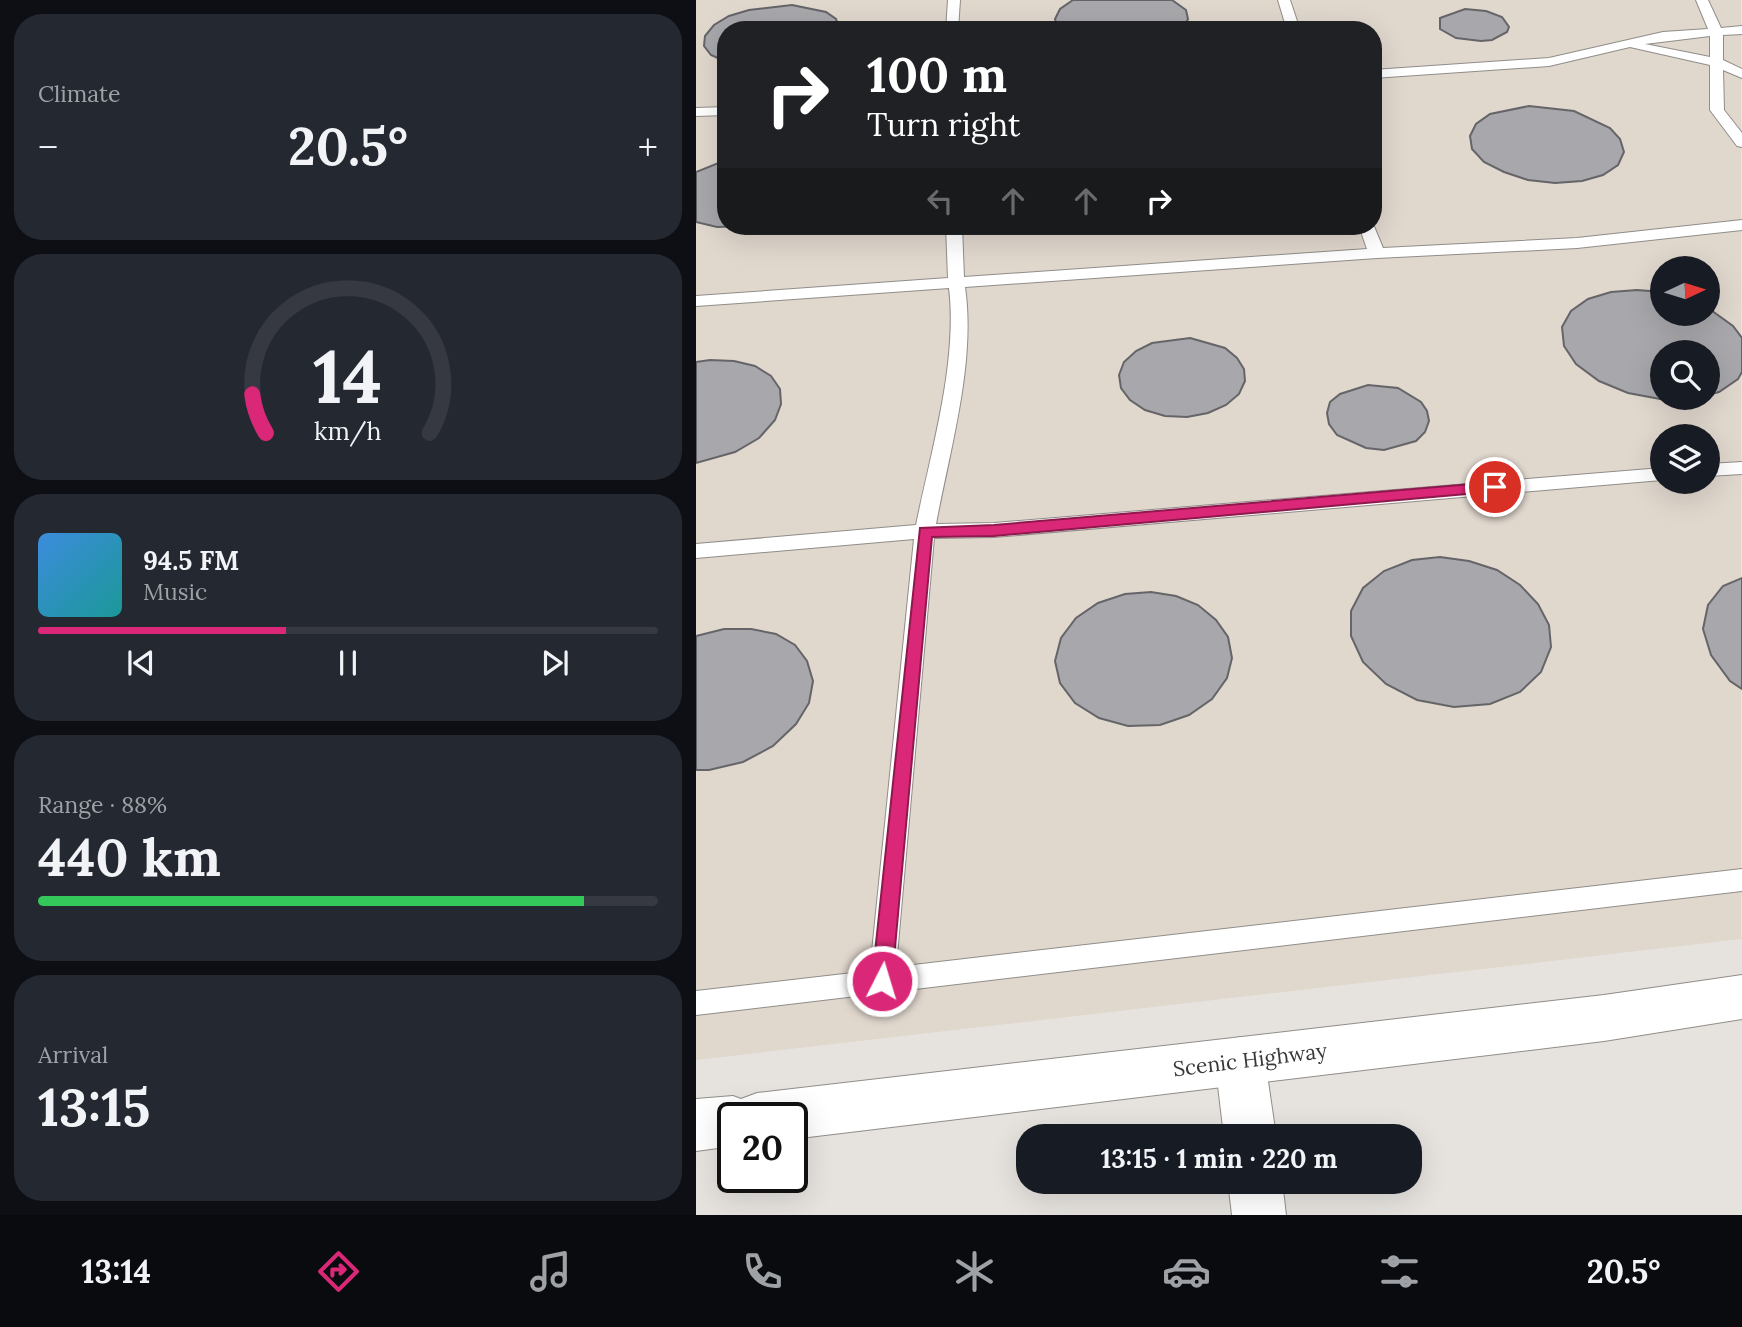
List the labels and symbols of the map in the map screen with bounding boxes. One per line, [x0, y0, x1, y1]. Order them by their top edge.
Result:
north arrow [1650, 256, 1720, 326]
pin [1465, 457, 1525, 517]
position arrow [845, 944, 919, 1018]
street label: Scenic Highway [1171, 1037, 1328, 1082]
speed limit sign: 20 [717, 1102, 808, 1193]

